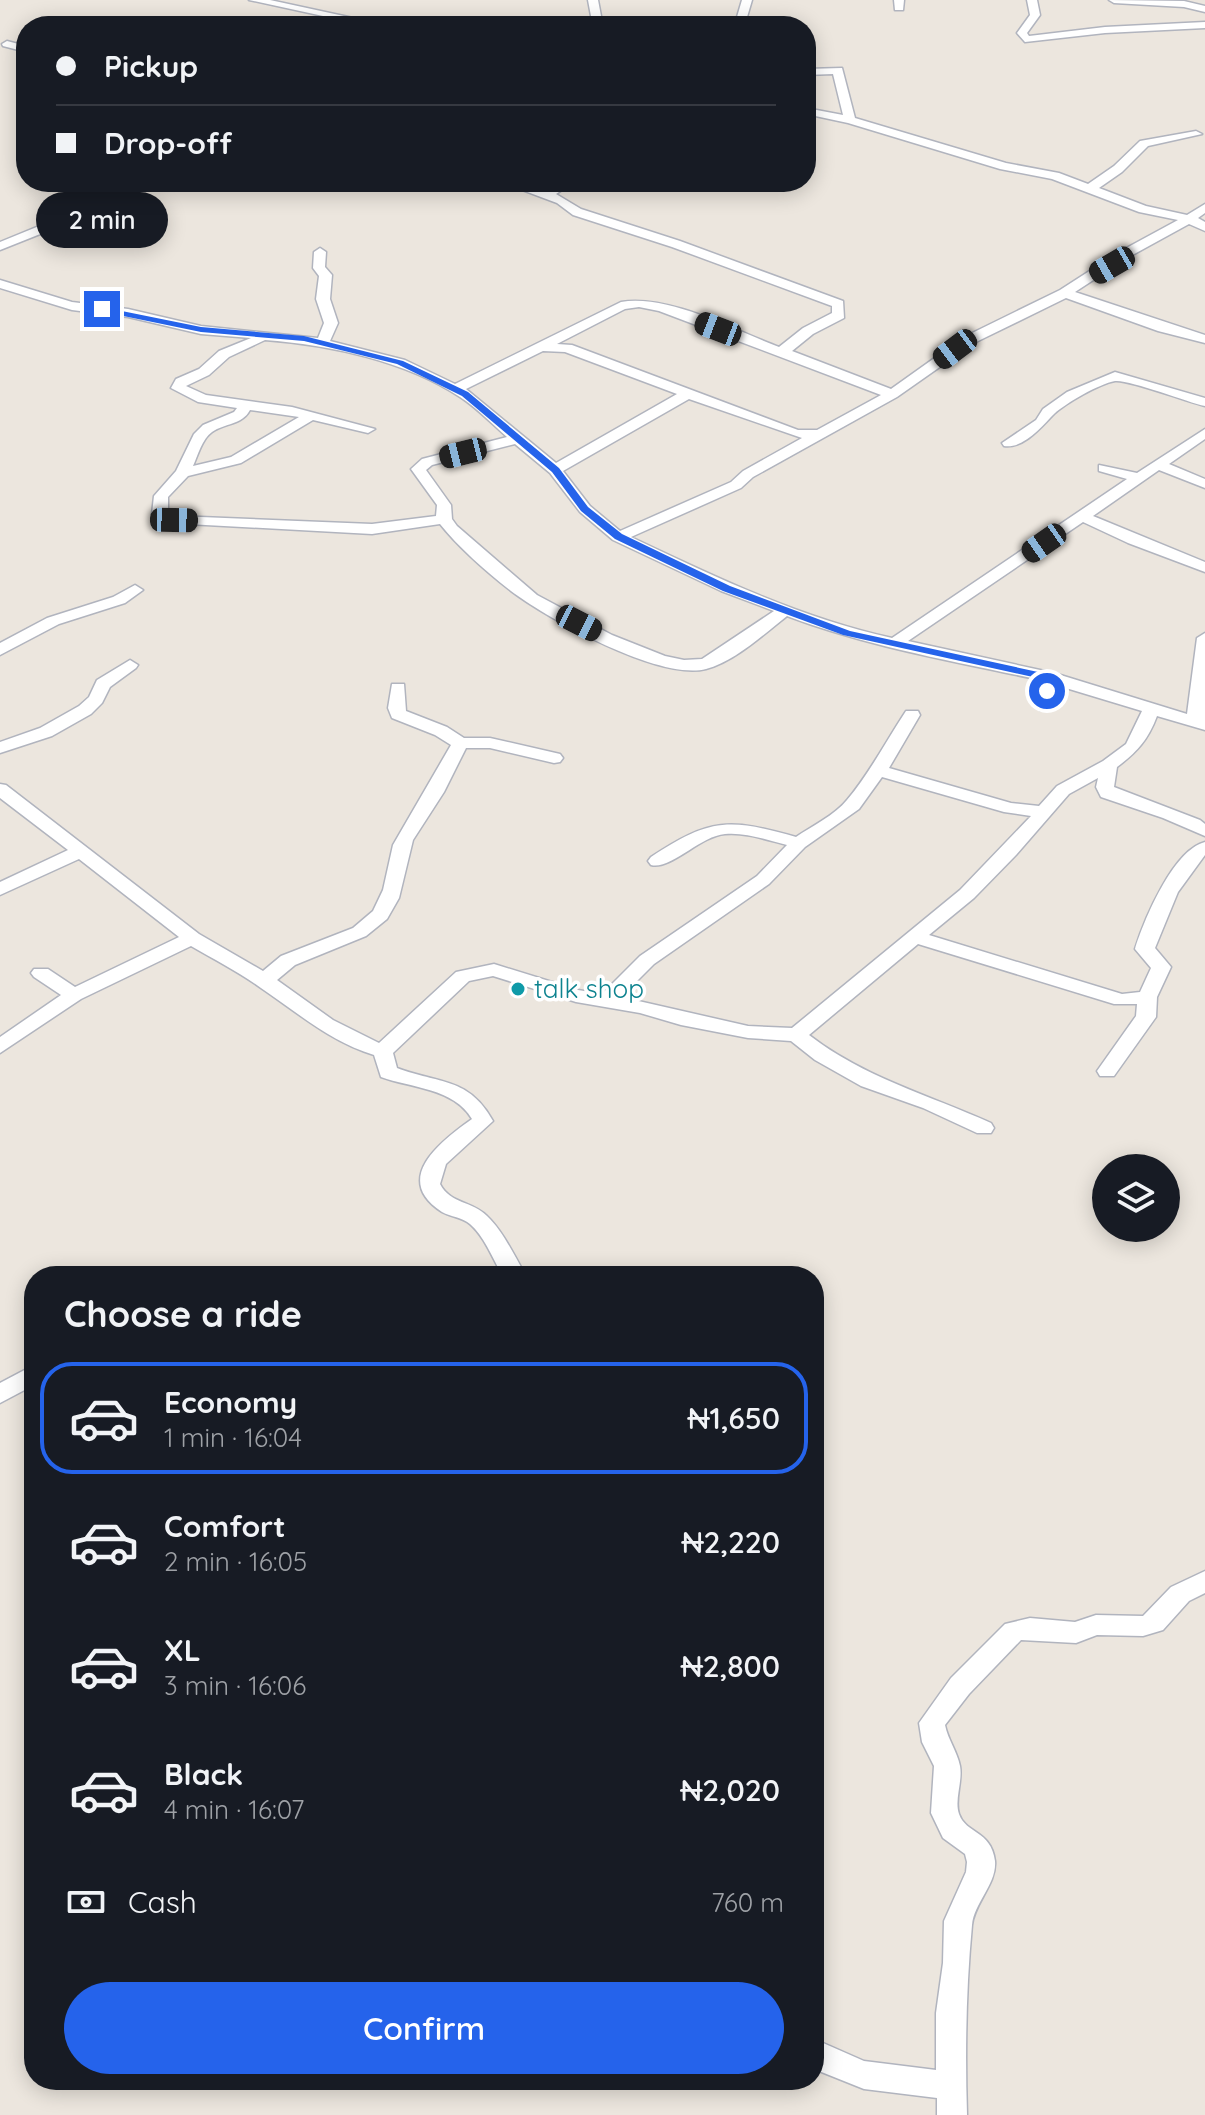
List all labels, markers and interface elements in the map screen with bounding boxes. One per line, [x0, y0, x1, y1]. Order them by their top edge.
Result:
text: Pickup [104, 47, 198, 85]
text: Drop-off [104, 124, 232, 162]
callout: 2 min [36, 193, 168, 249]
text: 2 min [68, 203, 136, 236]
car [1085, 243, 1139, 287]
route end [84, 291, 120, 327]
car [691, 309, 745, 349]
car [929, 325, 981, 373]
car [437, 436, 489, 470]
car [150, 508, 198, 532]
car [1017, 519, 1071, 567]
car [552, 601, 606, 645]
route start [1029, 673, 1065, 709]
place label: talk shop [534, 972, 644, 1005]
marker: talk shop [509, 980, 527, 998]
map controls [1092, 1154, 1180, 1242]
button: layers [1092, 1154, 1180, 1242]
text: Choose a ride [64, 1291, 302, 1336]
icon: car [68, 1382, 140, 1454]
text: Economy [164, 1383, 297, 1421]
text: ₦1,650 [687, 1399, 780, 1437]
text: 1 min · 16:04 [164, 1421, 302, 1454]
icon: car [68, 1506, 140, 1578]
text: Comfort [164, 1507, 285, 1545]
text: ₦2,220 [682, 1523, 780, 1561]
text: 2 min · 16:05 [164, 1545, 307, 1578]
icon: car [68, 1630, 140, 1702]
text: XL [164, 1631, 201, 1669]
text: ₦2,800 [681, 1647, 780, 1685]
text: 3 min · 16:06 [164, 1669, 306, 1702]
icon: car [68, 1754, 140, 1826]
text: Black [164, 1755, 243, 1793]
text: ₦2,020 [680, 1771, 780, 1809]
text: 4 min · 16:07 [164, 1793, 304, 1826]
icon: cash [64, 1880, 108, 1924]
text: Cash [128, 1883, 197, 1921]
text: 760 m [711, 1886, 784, 1919]
button: Confirm [64, 1982, 784, 2074]

